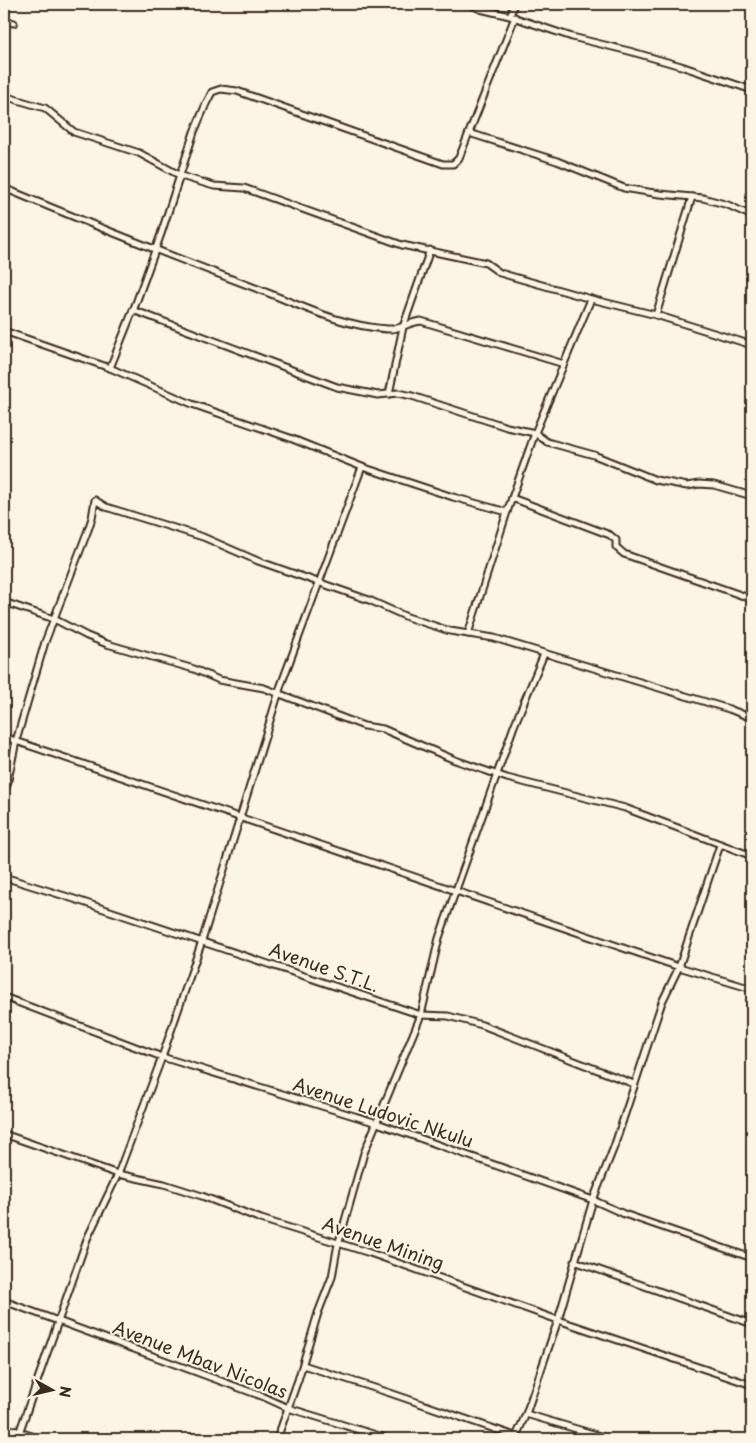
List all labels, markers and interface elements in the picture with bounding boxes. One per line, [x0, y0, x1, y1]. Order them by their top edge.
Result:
street label: Avenue S.T.L. [266, 935, 383, 998]
street label: Avenue Ludovic Nkulu [290, 1070, 477, 1153]
street label: Avenue Mining [319, 1209, 448, 1276]
street label: Avenue Mbav Nicolas [109, 1313, 292, 1404]
north arrow [28, 1366, 78, 1416]
text: N [54, 1385, 77, 1399]

